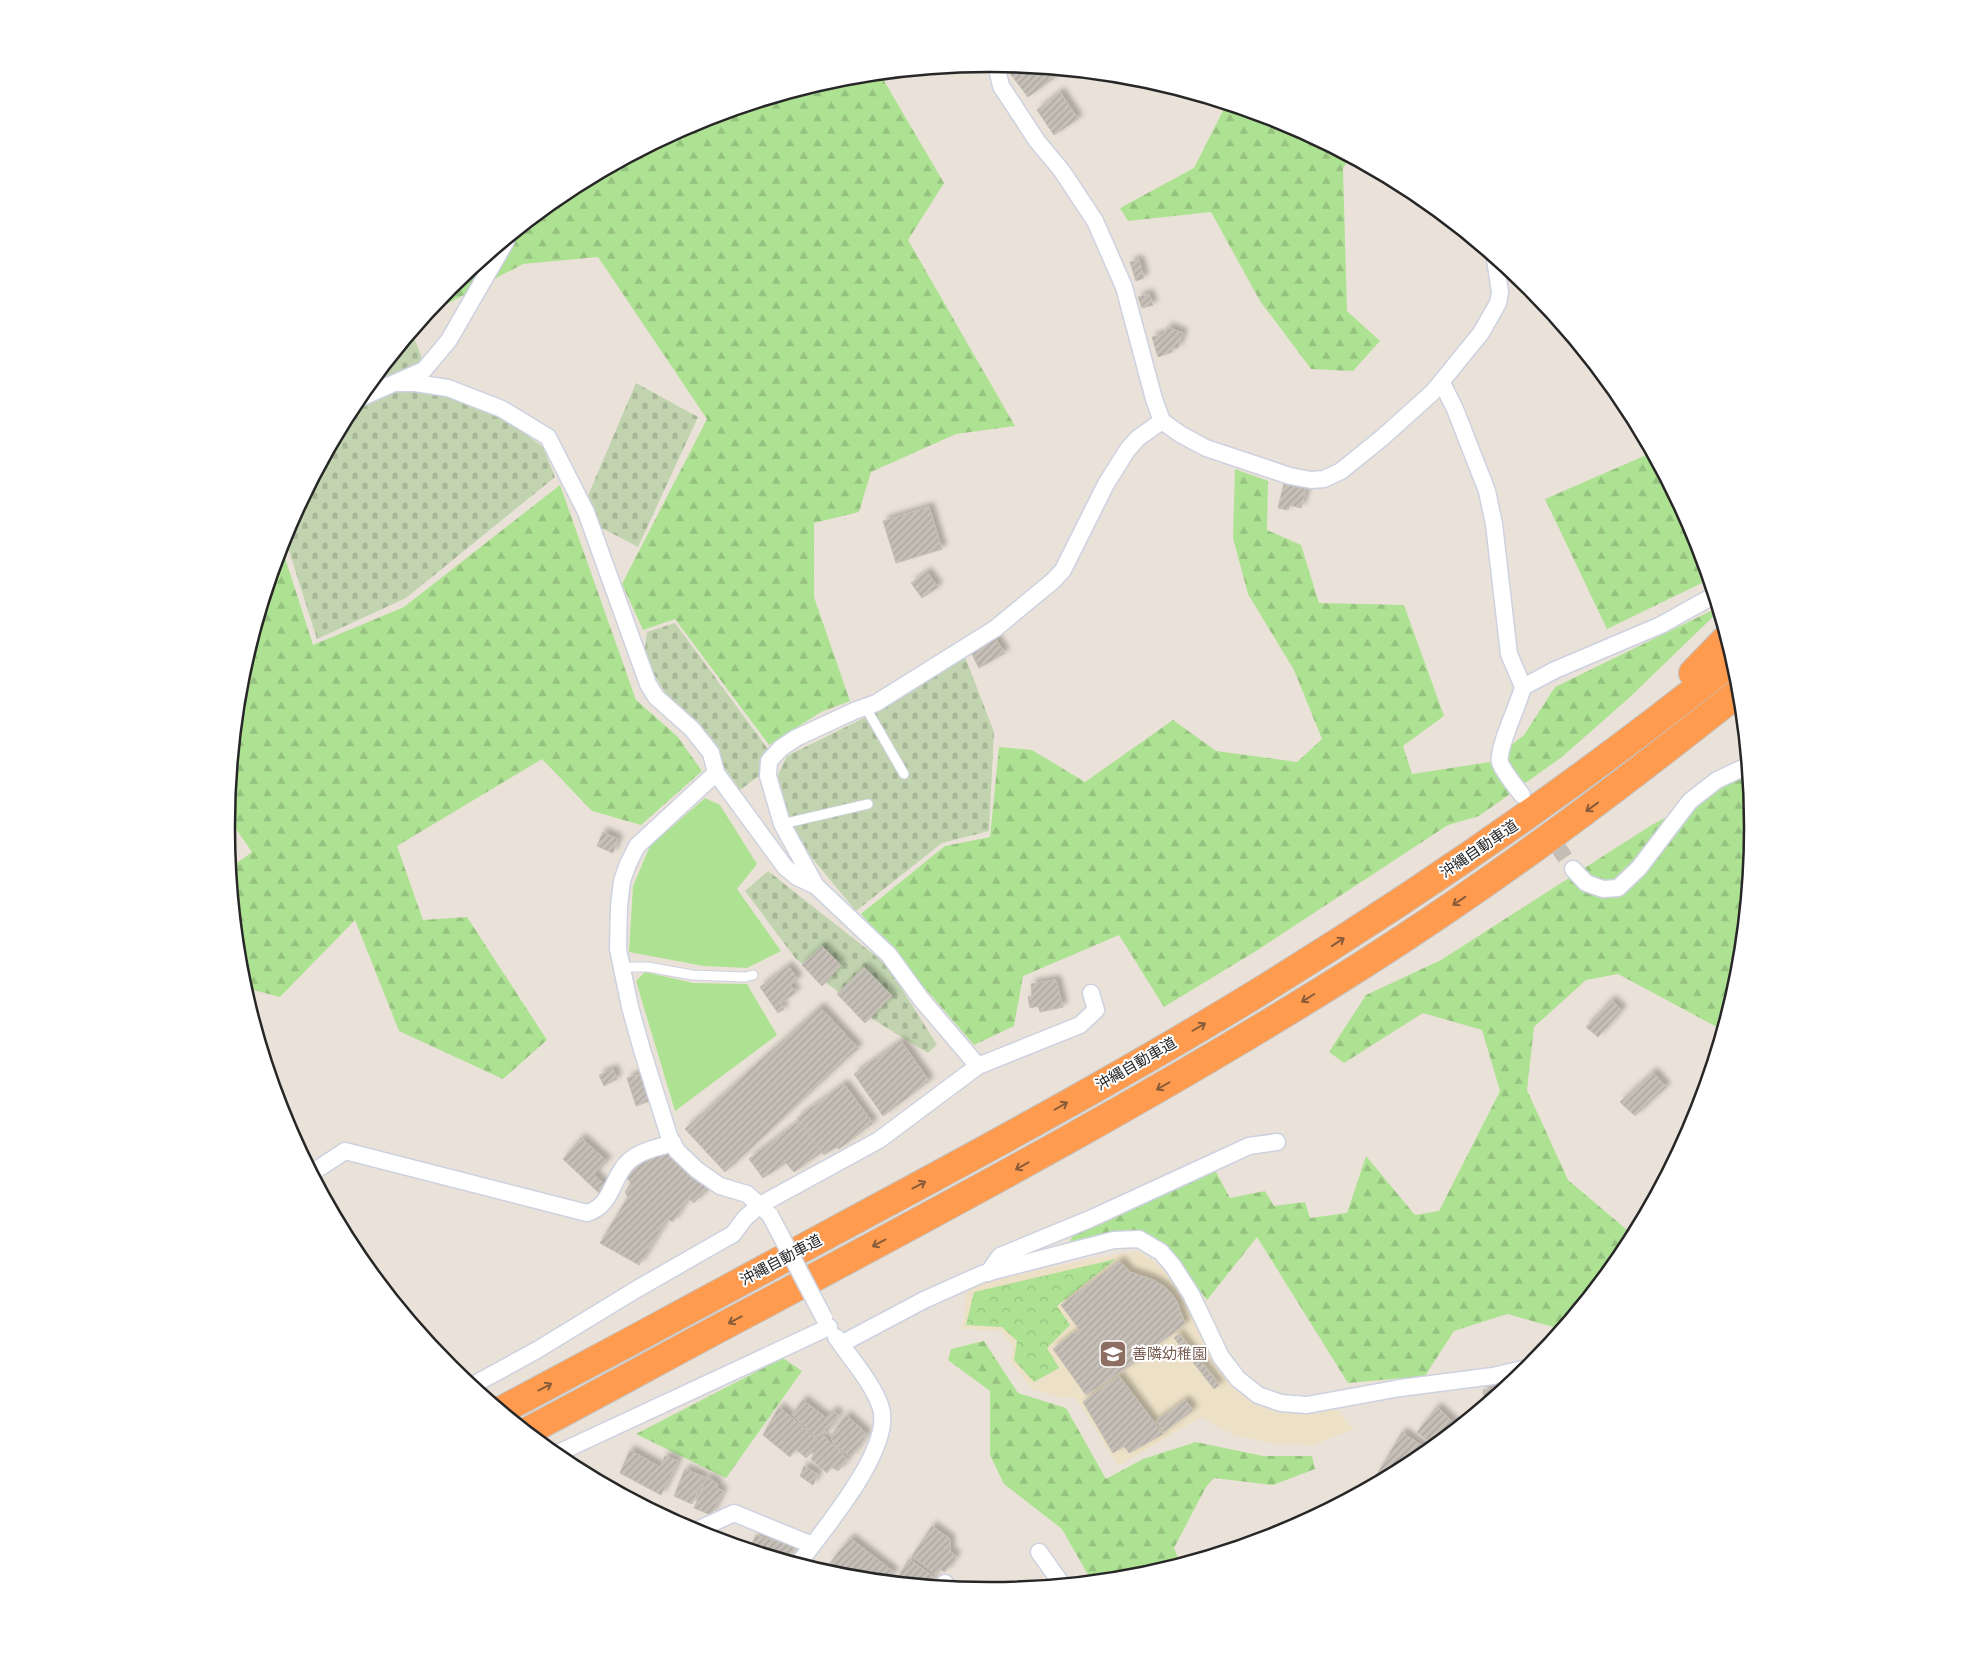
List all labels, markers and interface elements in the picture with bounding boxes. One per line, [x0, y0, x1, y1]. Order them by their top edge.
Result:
one-way arrow [1585, 802, 1599, 813]
street label: 沖縄自動車道 [1437, 816, 1521, 882]
one-way arrow [1452, 896, 1466, 906]
one-way arrow [1330, 937, 1344, 947]
one-way arrow [1302, 994, 1316, 1004]
one-way arrow [1192, 1022, 1206, 1032]
street label: 沖縄自動車道 [1093, 1034, 1179, 1094]
one-way arrow [1156, 1082, 1171, 1091]
one-way arrow [1054, 1101, 1068, 1111]
one-way arrow [1014, 1161, 1029, 1171]
one-way arrow [912, 1180, 927, 1190]
street label: 沖縄自動車道 [737, 1231, 825, 1289]
one-way arrow [871, 1238, 886, 1248]
one-way arrow [728, 1315, 743, 1325]
school or university icon: 善隣幼稚園 [1098, 1339, 1128, 1369]
place label: 善隣幼稚園 [1132, 1345, 1207, 1363]
one-way arrow [537, 1382, 552, 1391]

